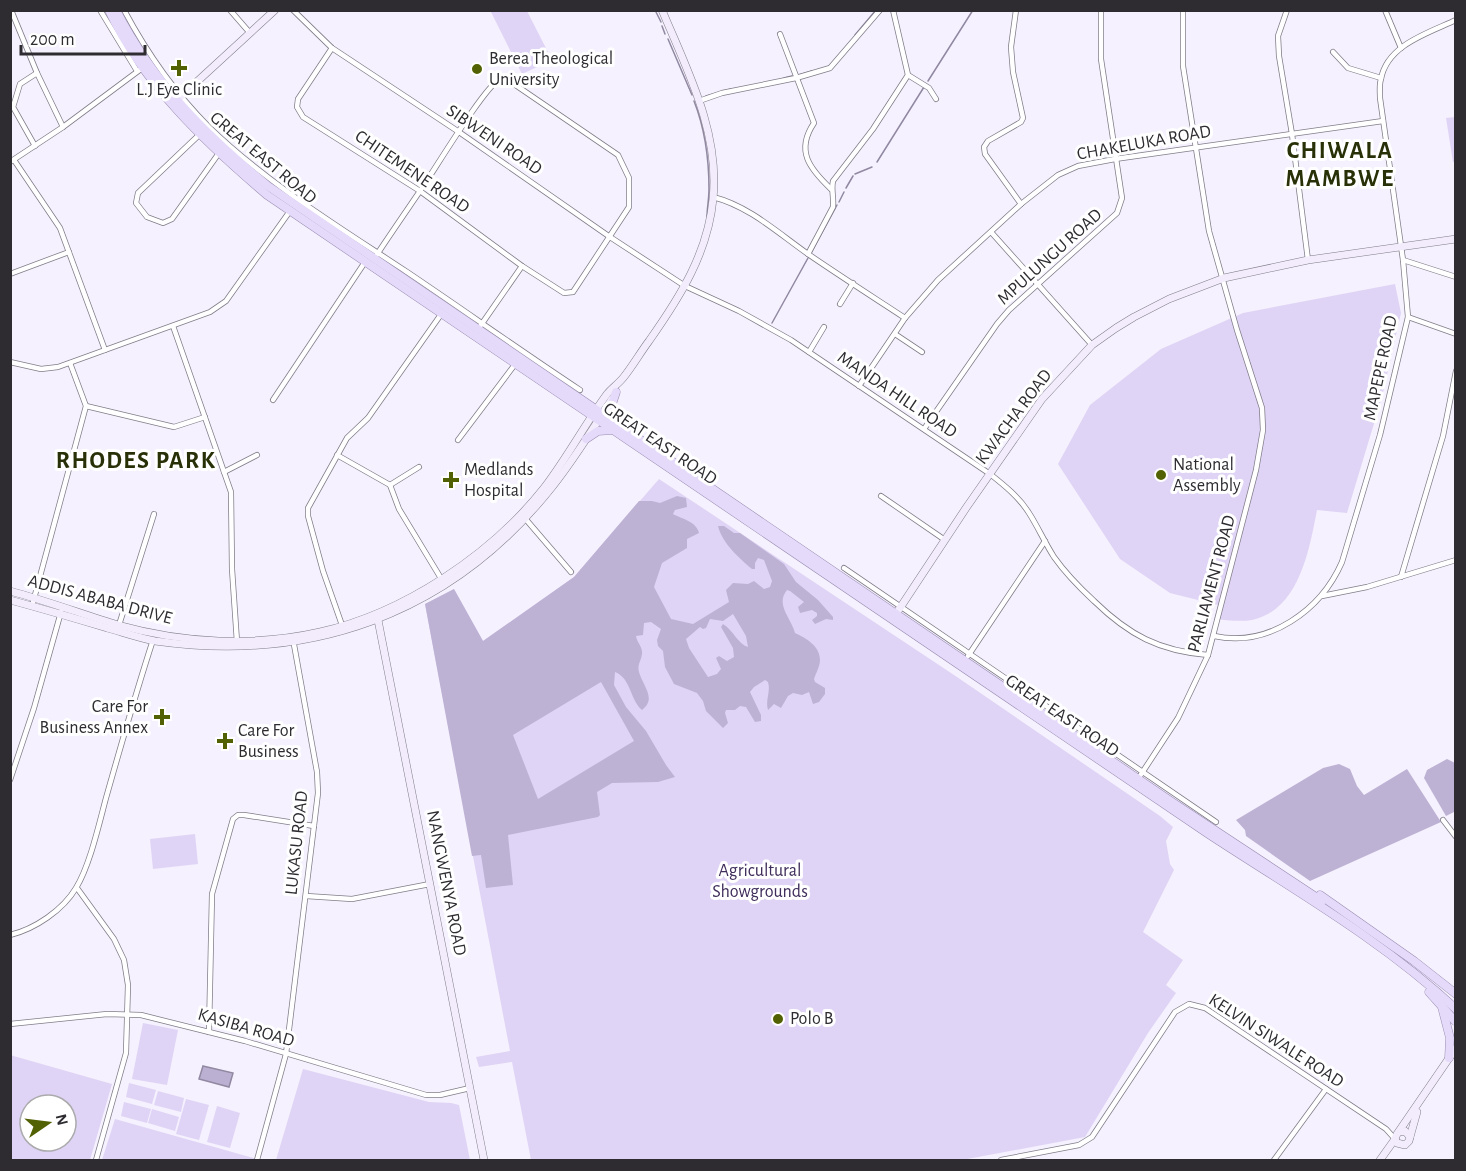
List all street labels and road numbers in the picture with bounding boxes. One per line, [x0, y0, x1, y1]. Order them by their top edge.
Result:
street label: SIBWENI ROAD [443, 102, 545, 178]
street label: GREAT EAST ROAD [206, 108, 320, 208]
street label: CHAKELUKA ROAD [1076, 122, 1212, 164]
street label: CHITEMENE ROAD [352, 127, 472, 217]
street label: MPULUNGU ROAD [994, 206, 1106, 308]
street label: MAPEPE ROAD [1361, 314, 1401, 422]
street label: MANDA HILL ROAD [834, 348, 960, 442]
street label: KWACHA ROAD [973, 366, 1055, 468]
street label: GREAT EAST ROAD [600, 399, 720, 489]
street label: PARLIAMENT ROAD [1185, 513, 1239, 655]
street label: ADDIS ABABA DRIVE [26, 572, 174, 628]
street label: GREAT EAST ROAD [1002, 671, 1122, 761]
street label: LUKASU ROAD [283, 790, 311, 896]
street label: NANGWENYA ROAD [423, 809, 469, 957]
street label: KELVIN SIWALE ROAD [1205, 991, 1347, 1091]
street label: KASIBA ROAD [196, 1006, 296, 1050]

